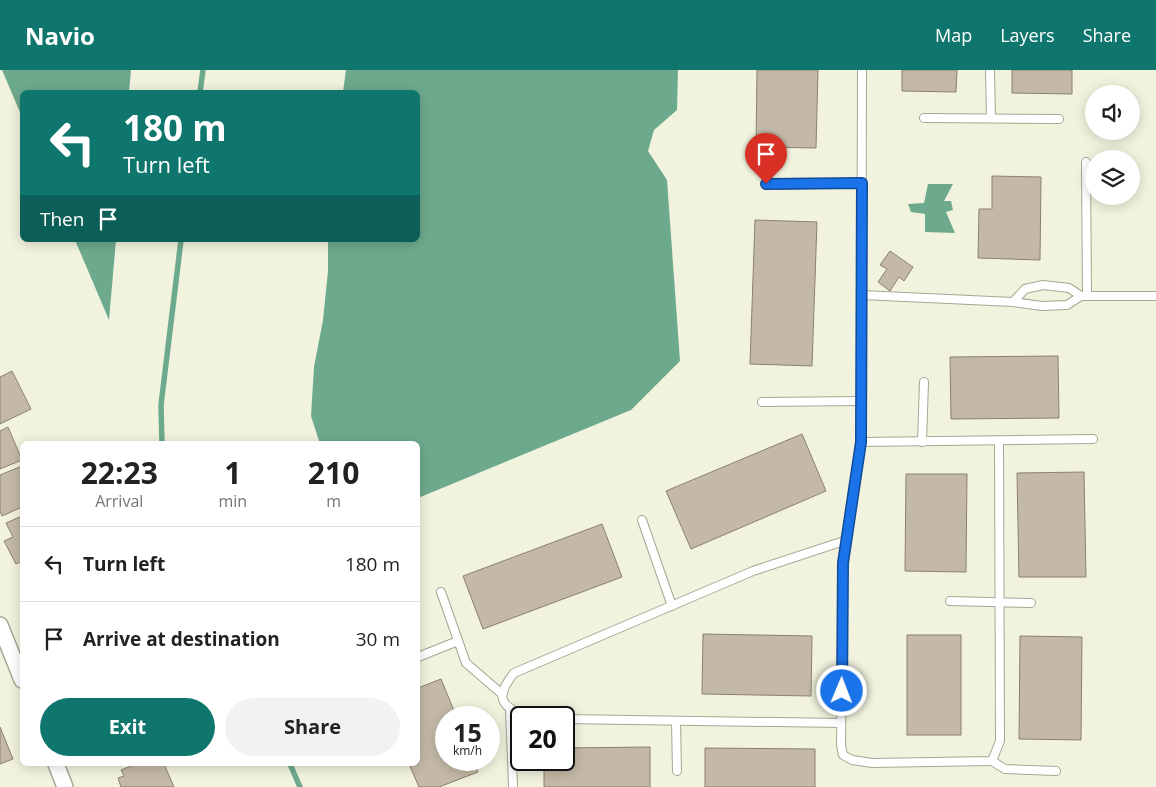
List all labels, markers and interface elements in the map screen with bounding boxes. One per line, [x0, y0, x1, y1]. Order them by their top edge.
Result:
text: Navio [25, 19, 95, 52]
text: Map [935, 23, 972, 47]
text: Layers [1000, 23, 1055, 47]
text: Share [1083, 23, 1131, 47]
map controls [1085, 85, 1140, 205]
button: sound [1085, 85, 1140, 140]
text: 180 m [123, 104, 227, 151]
icon: left [40, 110, 105, 175]
pin [745, 133, 787, 184]
icon: arrive [752, 140, 780, 168]
text: Turn left [123, 149, 210, 179]
button: layers [1085, 150, 1140, 205]
icon: arrive [94, 205, 122, 233]
text: Then [40, 206, 84, 232]
text: 22:23 [81, 452, 158, 493]
text: 1 [224, 452, 241, 493]
text: 210 [308, 452, 359, 493]
text: Arrival [95, 490, 143, 512]
text: min [219, 490, 247, 512]
text: m [326, 490, 341, 512]
icon: left [40, 550, 68, 578]
text: Turn left [83, 551, 165, 577]
text: 180 m [345, 551, 400, 577]
icon: arrive [40, 625, 68, 653]
text: Arrive at destination [83, 626, 280, 652]
text: 30 m [356, 626, 400, 652]
position arrow [815, 664, 867, 716]
button: Exit [40, 698, 215, 756]
button: Share [225, 698, 400, 756]
speed limit sign: 20 [510, 706, 575, 771]
text: 15 [453, 715, 482, 749]
text: km/h [453, 742, 482, 759]

